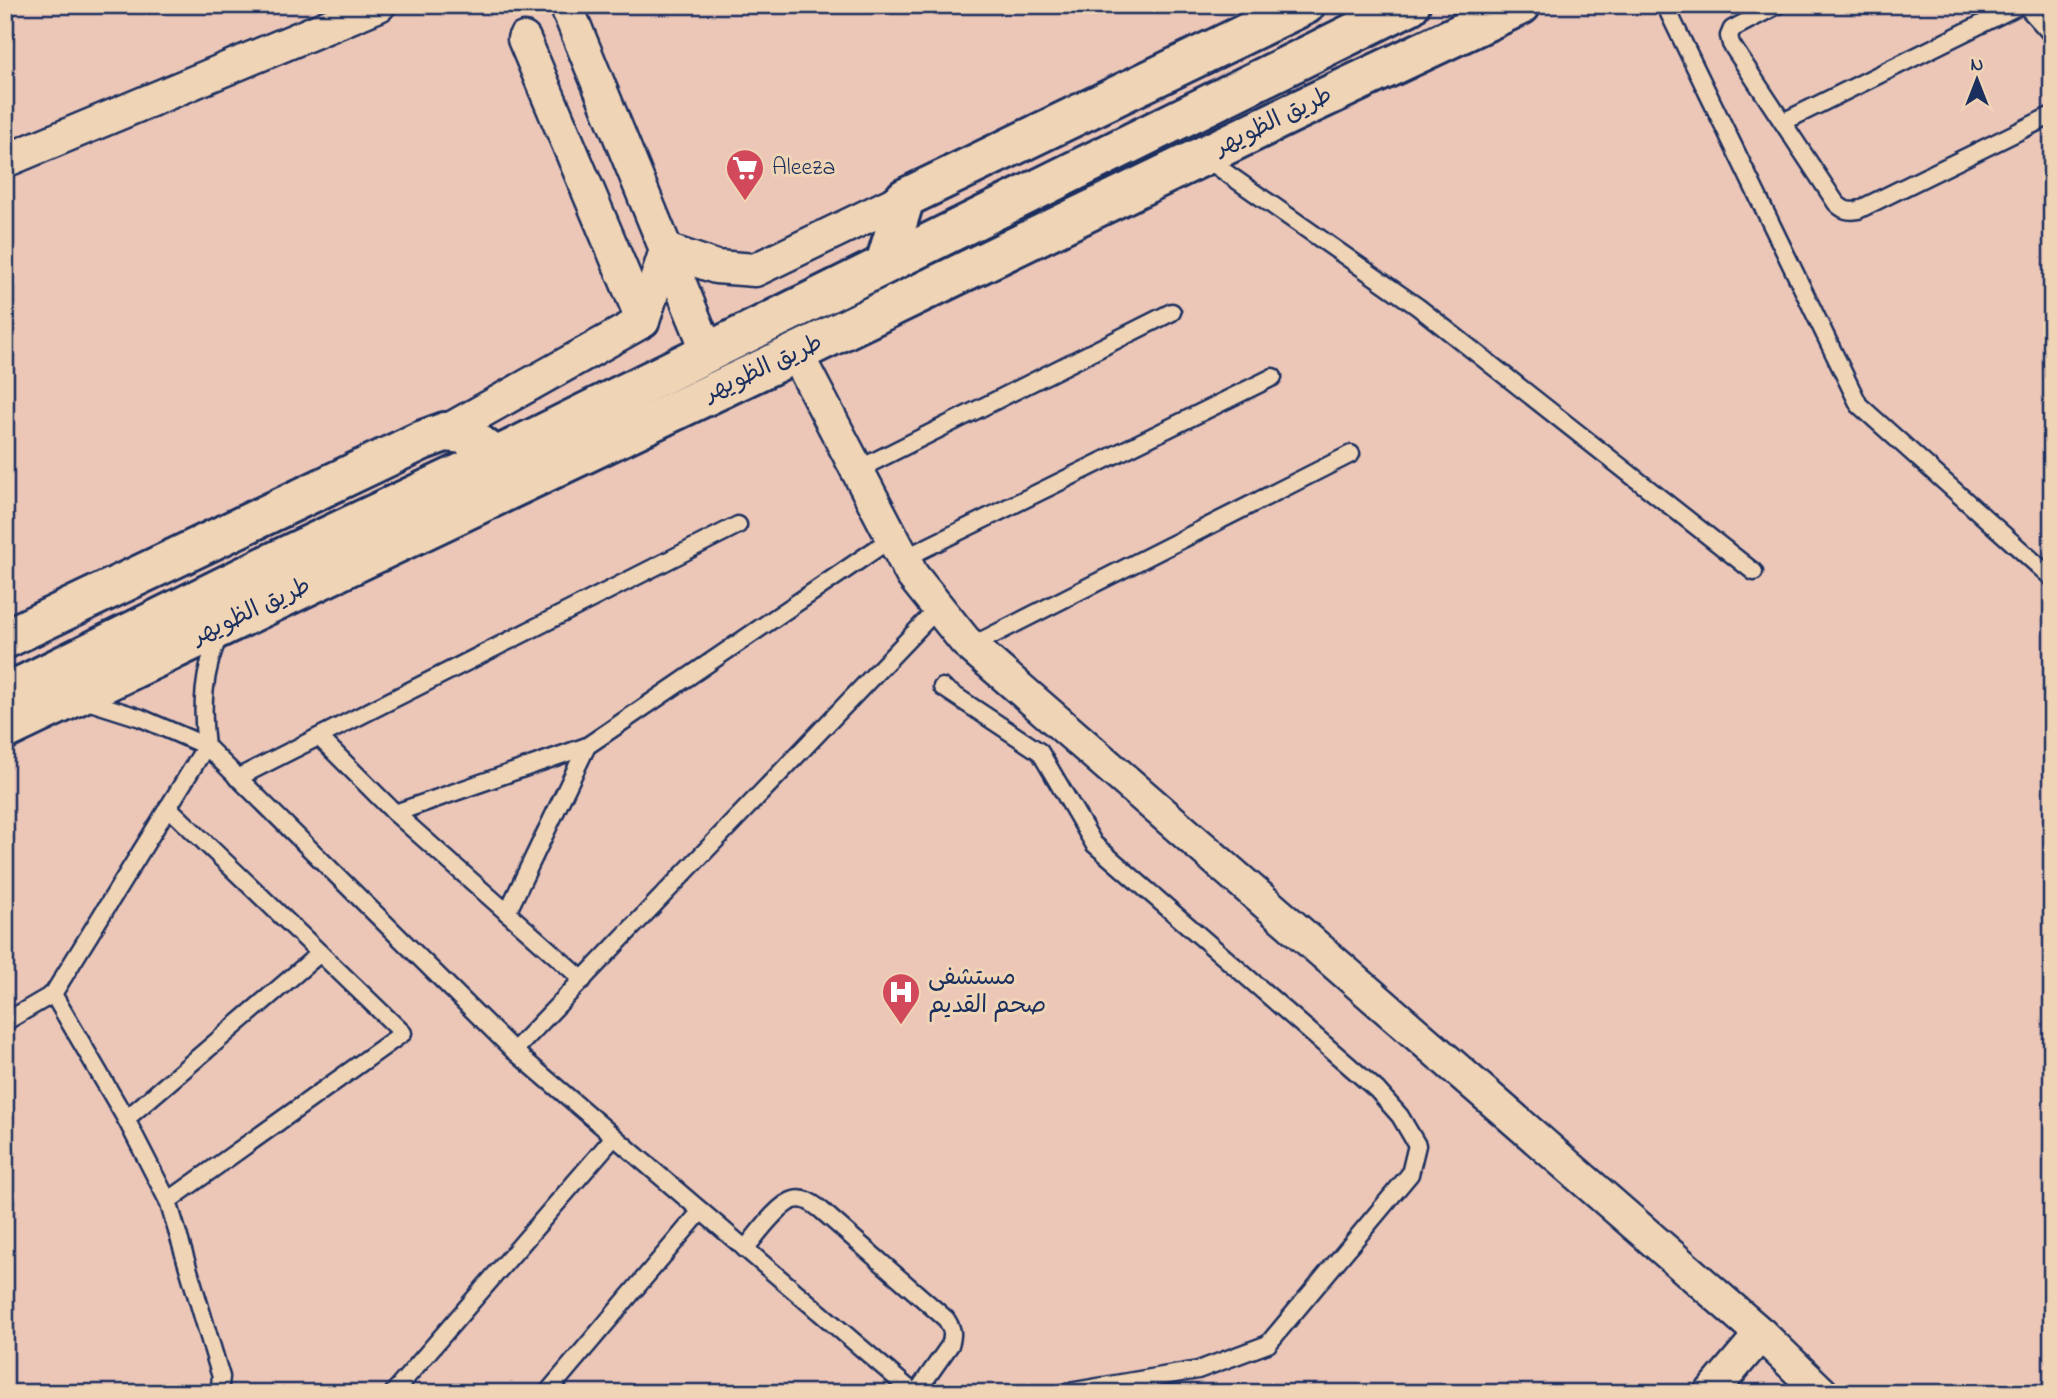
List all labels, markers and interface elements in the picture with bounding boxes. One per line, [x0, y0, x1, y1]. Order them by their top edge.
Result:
north arrow [1941, 46, 2011, 116]
text: N [1971, 52, 1984, 79]
street label: طريق الظويهر [1207, 78, 1339, 166]
supermarket icon: Aleeza [724, 147, 766, 202]
place label: Aleeza [772, 151, 835, 186]
street label: طريق الظويهر [697, 326, 829, 413]
street label: طريق الظويهر [185, 569, 317, 656]
place label: مستشفى صحم القديم [928, 961, 1046, 1024]
hospital icon: مستشفى صحم القديم [880, 971, 922, 1026]

